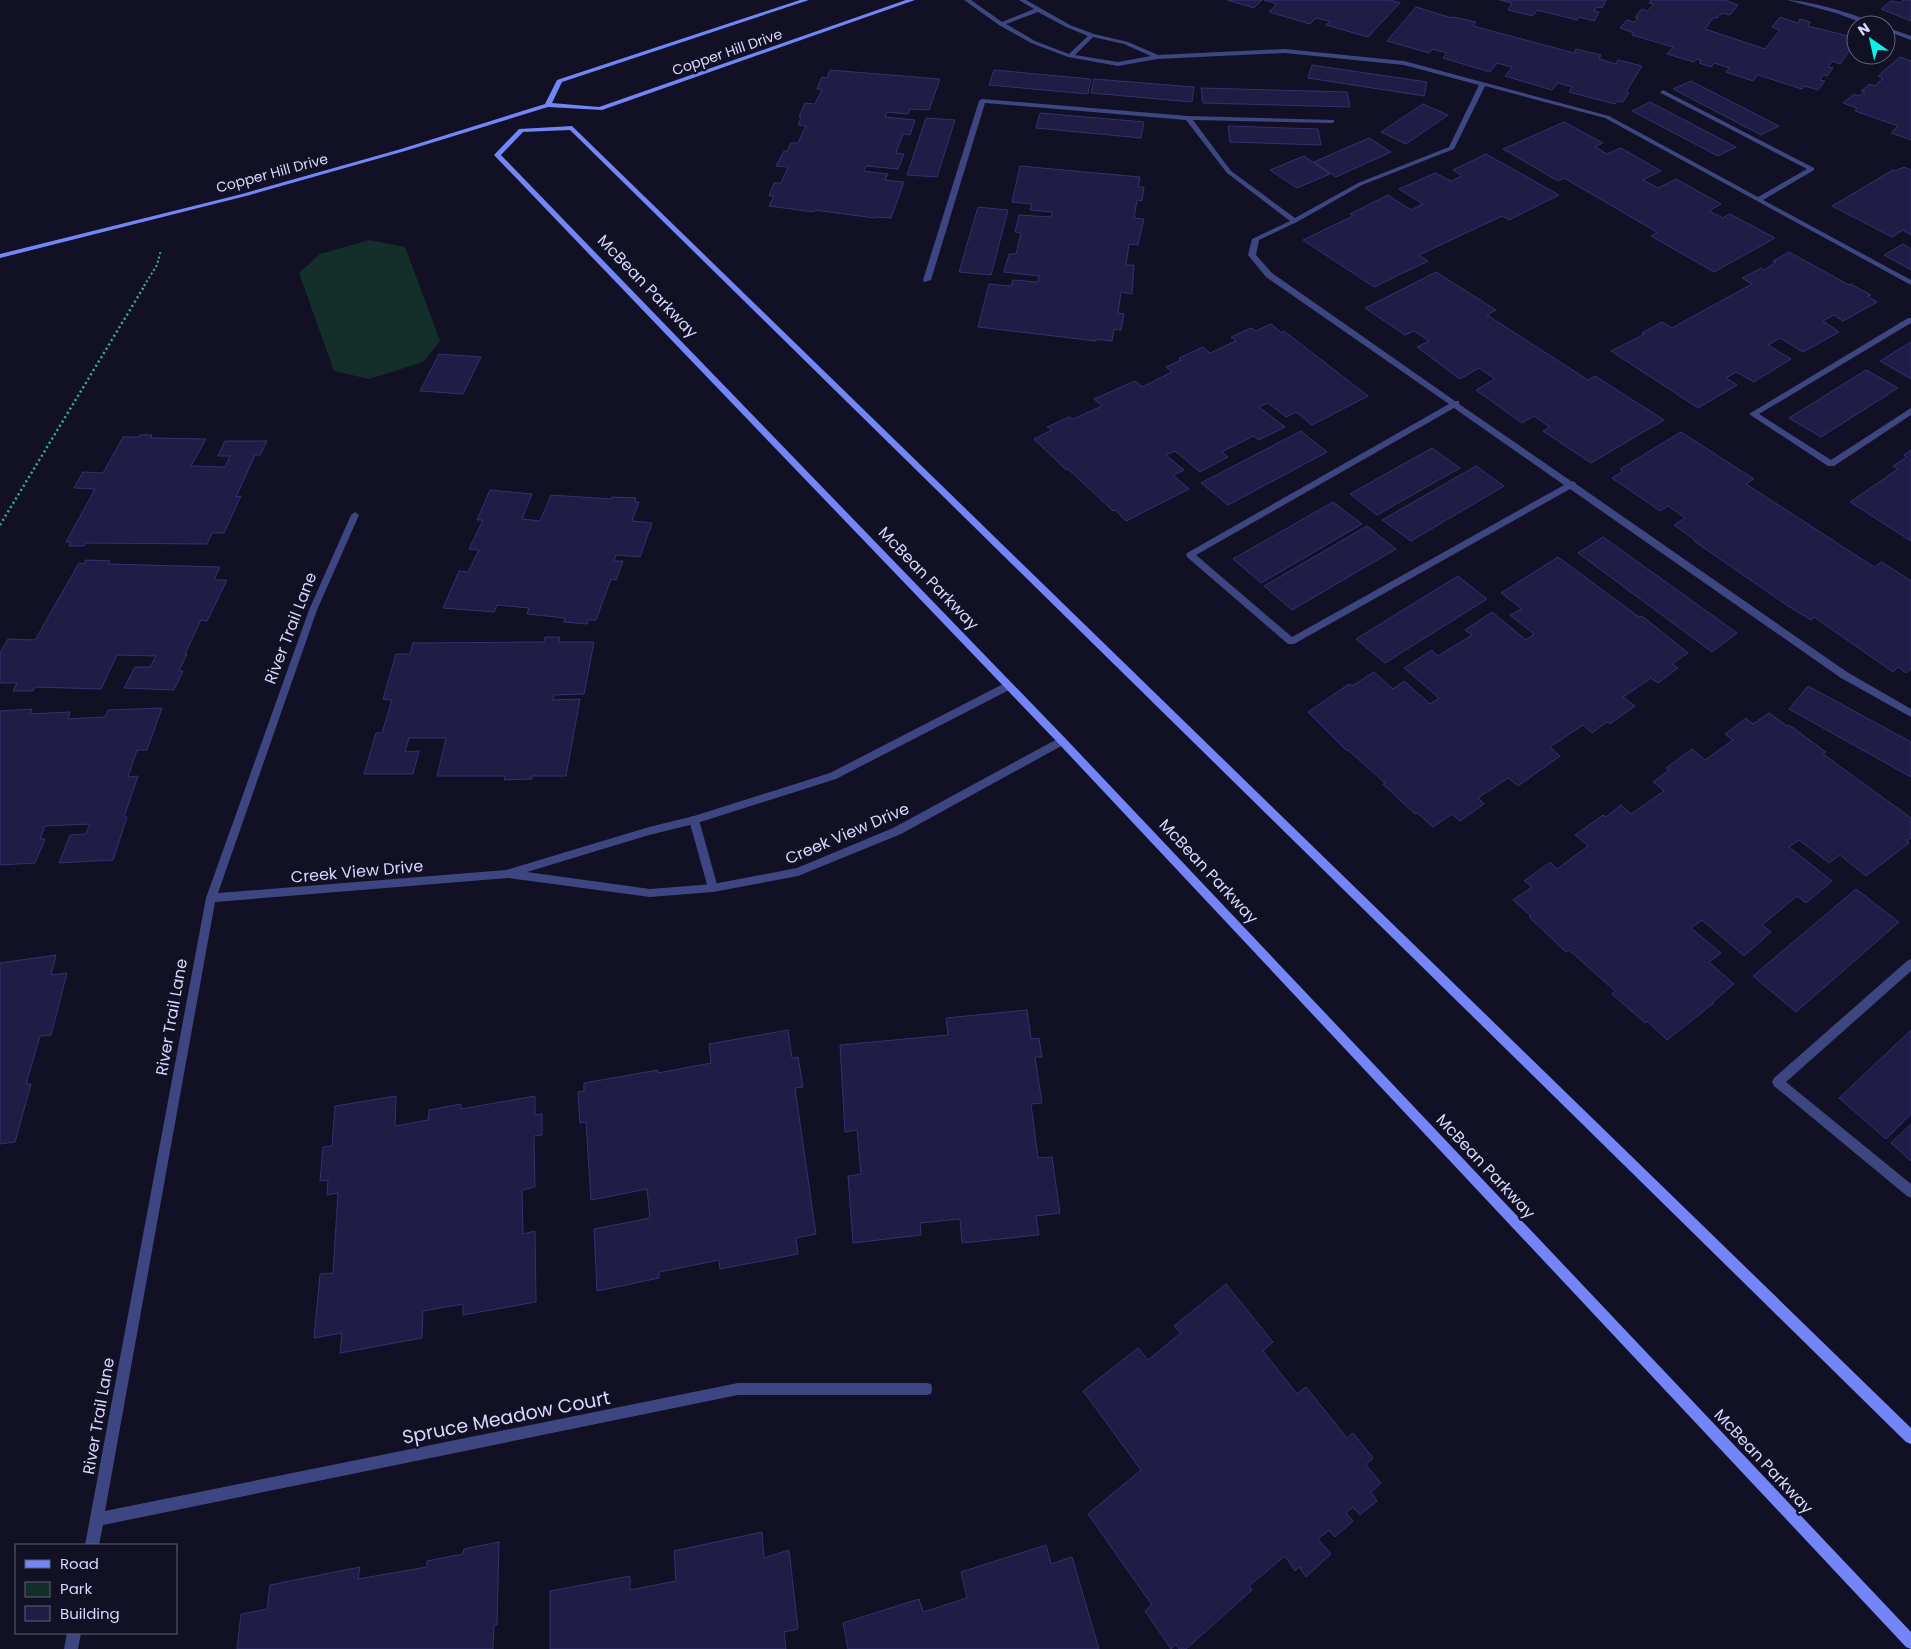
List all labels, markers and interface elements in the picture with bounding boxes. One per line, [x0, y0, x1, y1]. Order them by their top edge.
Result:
north arrow [1846, 15, 1896, 65]
text: N [1854, 18, 1874, 40]
street label: Copper Hill Drive [669, 24, 785, 80]
street label: Copper Hill Drive [214, 148, 331, 198]
street label: McBean Parkway [592, 230, 703, 343]
street label: McBean Parkway [873, 522, 984, 635]
street label: River Trail Lane [259, 569, 322, 688]
street label: Creek View Drive [782, 797, 913, 870]
street label: McBean Parkway [1154, 814, 1263, 929]
street label: Creek View Drive [290, 854, 424, 889]
street label: River Trail Lane [150, 957, 193, 1077]
street label: McBean Parkway [1431, 1109, 1540, 1224]
street label: River Trail Lane [77, 1356, 120, 1476]
street label: Spruce Meadow Court [400, 1384, 612, 1451]
street label: McBean Parkway [1709, 1404, 1818, 1519]
legend [15, 1544, 178, 1634]
text: Road [60, 1553, 99, 1574]
text: Park [60, 1578, 92, 1599]
text: Building [60, 1603, 120, 1624]

